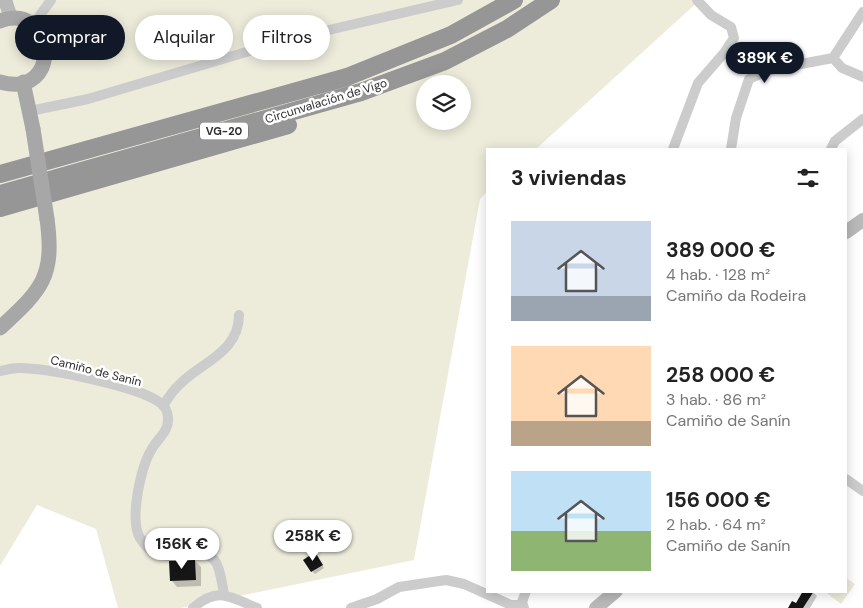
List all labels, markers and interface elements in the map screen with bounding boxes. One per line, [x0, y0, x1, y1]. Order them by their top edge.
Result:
chip: Comprar [15, 15, 125, 60]
chip: Alquilar [135, 15, 233, 60]
chip: Filtros [243, 15, 330, 60]
pin: 389K € [724, 42, 806, 84]
text: 389K € [737, 47, 793, 68]
street label: Circunvalación de Vigo [263, 75, 389, 127]
map controls [416, 75, 471, 130]
button: layers [416, 75, 471, 130]
road number: VG-20 [200, 122, 248, 140]
text: 3 viviendas [511, 164, 627, 192]
icon: filters [794, 164, 822, 192]
text: 389 000 € [666, 236, 776, 264]
icon: home [551, 241, 611, 301]
text: 4 hab. · 128 m² [666, 264, 770, 285]
text: Camiño da Rodeira [666, 285, 806, 306]
street label: Camiño de Sanín [49, 352, 143, 390]
text: 258 000 € [666, 361, 775, 389]
icon: home [551, 366, 611, 426]
text: 3 hab. · 86 m² [666, 389, 766, 410]
text: Camiño de Sanín [666, 410, 791, 431]
text: 156 000 € [666, 486, 771, 514]
icon: home [551, 491, 611, 551]
text: 2 hab. · 64 m² [666, 514, 766, 535]
pin: 258K € [272, 520, 354, 562]
text: 258K € [285, 525, 341, 546]
pin: 156K € [141, 528, 223, 570]
text: 156K € [156, 533, 208, 554]
text: Camiño de Sanín [666, 535, 791, 556]

